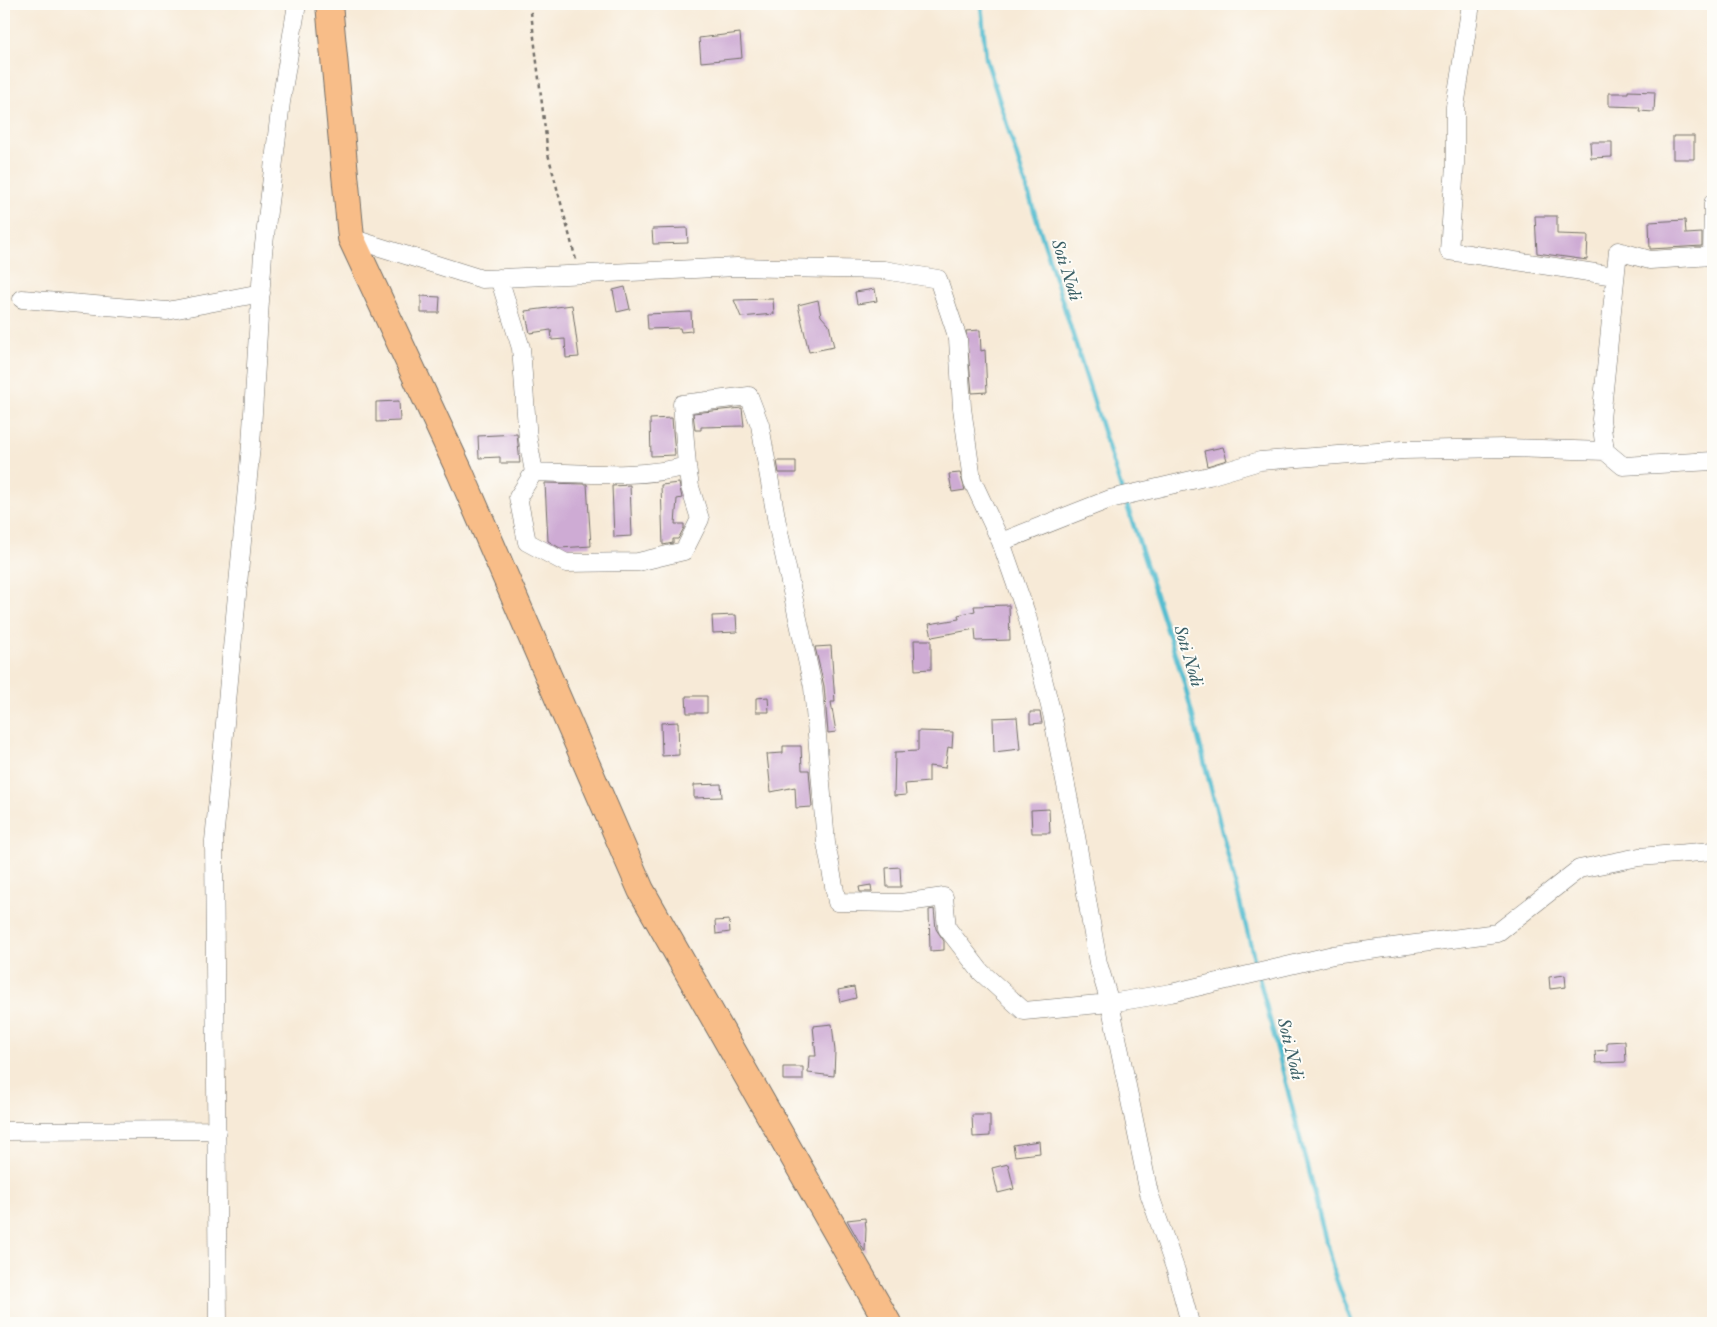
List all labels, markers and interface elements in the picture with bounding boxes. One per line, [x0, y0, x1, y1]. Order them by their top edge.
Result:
water label: Soti Nodi [1045, 236, 1087, 304]
water label: Soti Nodi [1168, 622, 1209, 690]
water label: Soti Nodi [1271, 1015, 1309, 1083]

